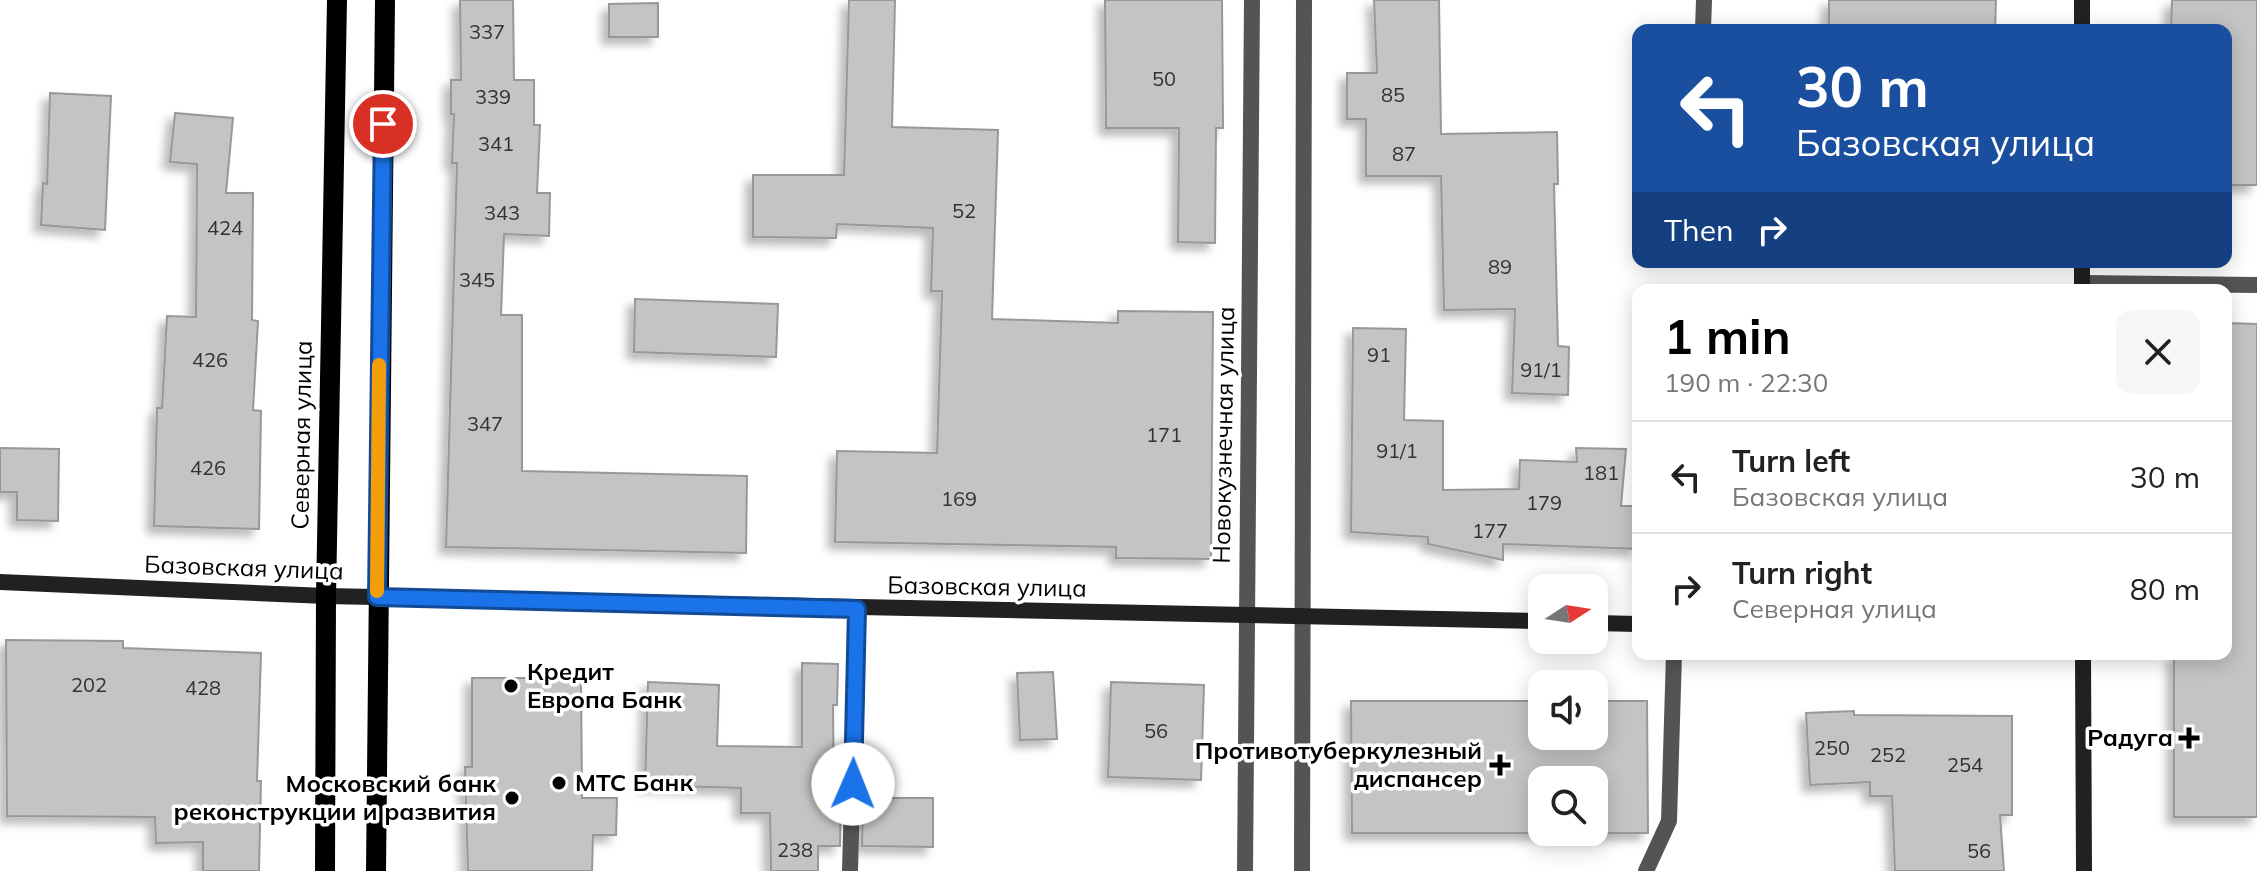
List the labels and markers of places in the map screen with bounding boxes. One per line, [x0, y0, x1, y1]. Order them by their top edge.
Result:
pin [349, 90, 417, 158]
place label: Кредит Европа Банк [527, 656, 682, 714]
marker: Кредит Европа Банк [502, 677, 520, 695]
place label: Радуга [2087, 722, 2173, 752]
marker: Радуга [2180, 729, 2198, 747]
place label: Противотуберкулезный диспансер [1195, 735, 1482, 793]
marker: Противотуберкулезный диспансер [1489, 754, 1511, 776]
place label: МТС Банк [575, 767, 693, 797]
place label: Московский банк реконструкции и развития [174, 768, 496, 826]
marker: МТС Банк [550, 774, 568, 792]
marker: Московский банк реконструкции и развития [503, 789, 521, 807]

